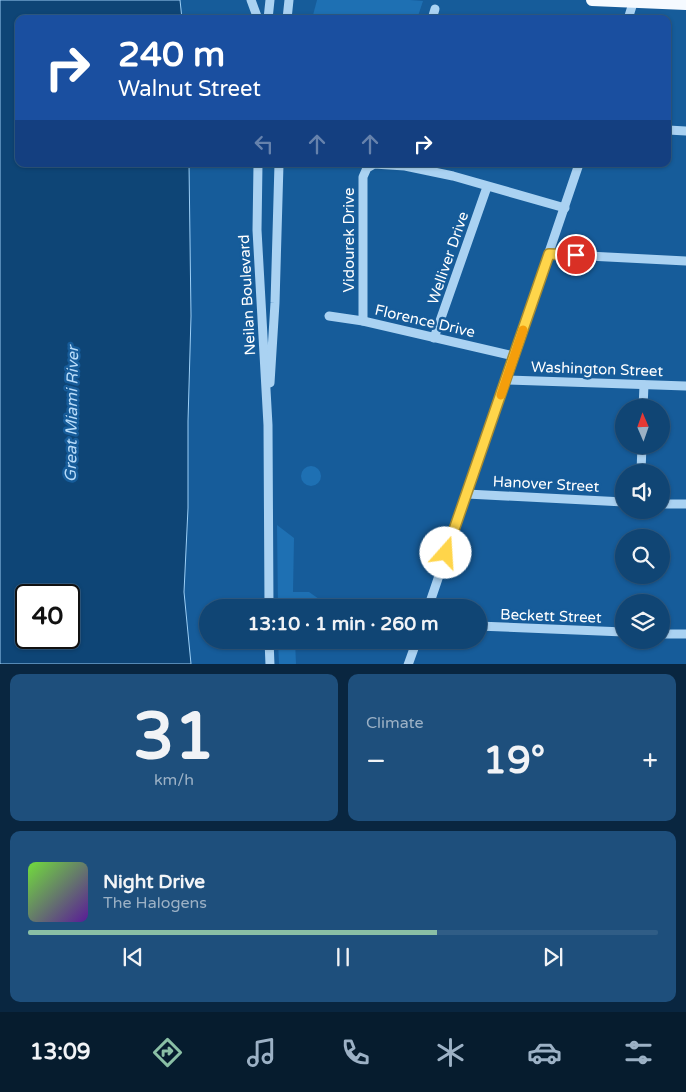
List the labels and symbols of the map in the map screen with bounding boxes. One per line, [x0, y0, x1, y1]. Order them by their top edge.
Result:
street label: Vidourek Drive [340, 188, 358, 292]
street label: Welliver Drive [424, 209, 472, 307]
street label: Neilan Boulevard [235, 234, 259, 356]
pin [555, 234, 597, 276]
street label: Florence Drive [373, 301, 477, 341]
water label: Great Miami River [61, 344, 83, 482]
street label: Washington Street [531, 358, 664, 380]
north arrow [615, 399, 670, 454]
street label: Hanover Street [492, 472, 600, 496]
position arrow [419, 526, 471, 578]
speed limit sign: 40 [15, 584, 80, 649]
street label: Beckett Street [500, 605, 602, 627]

